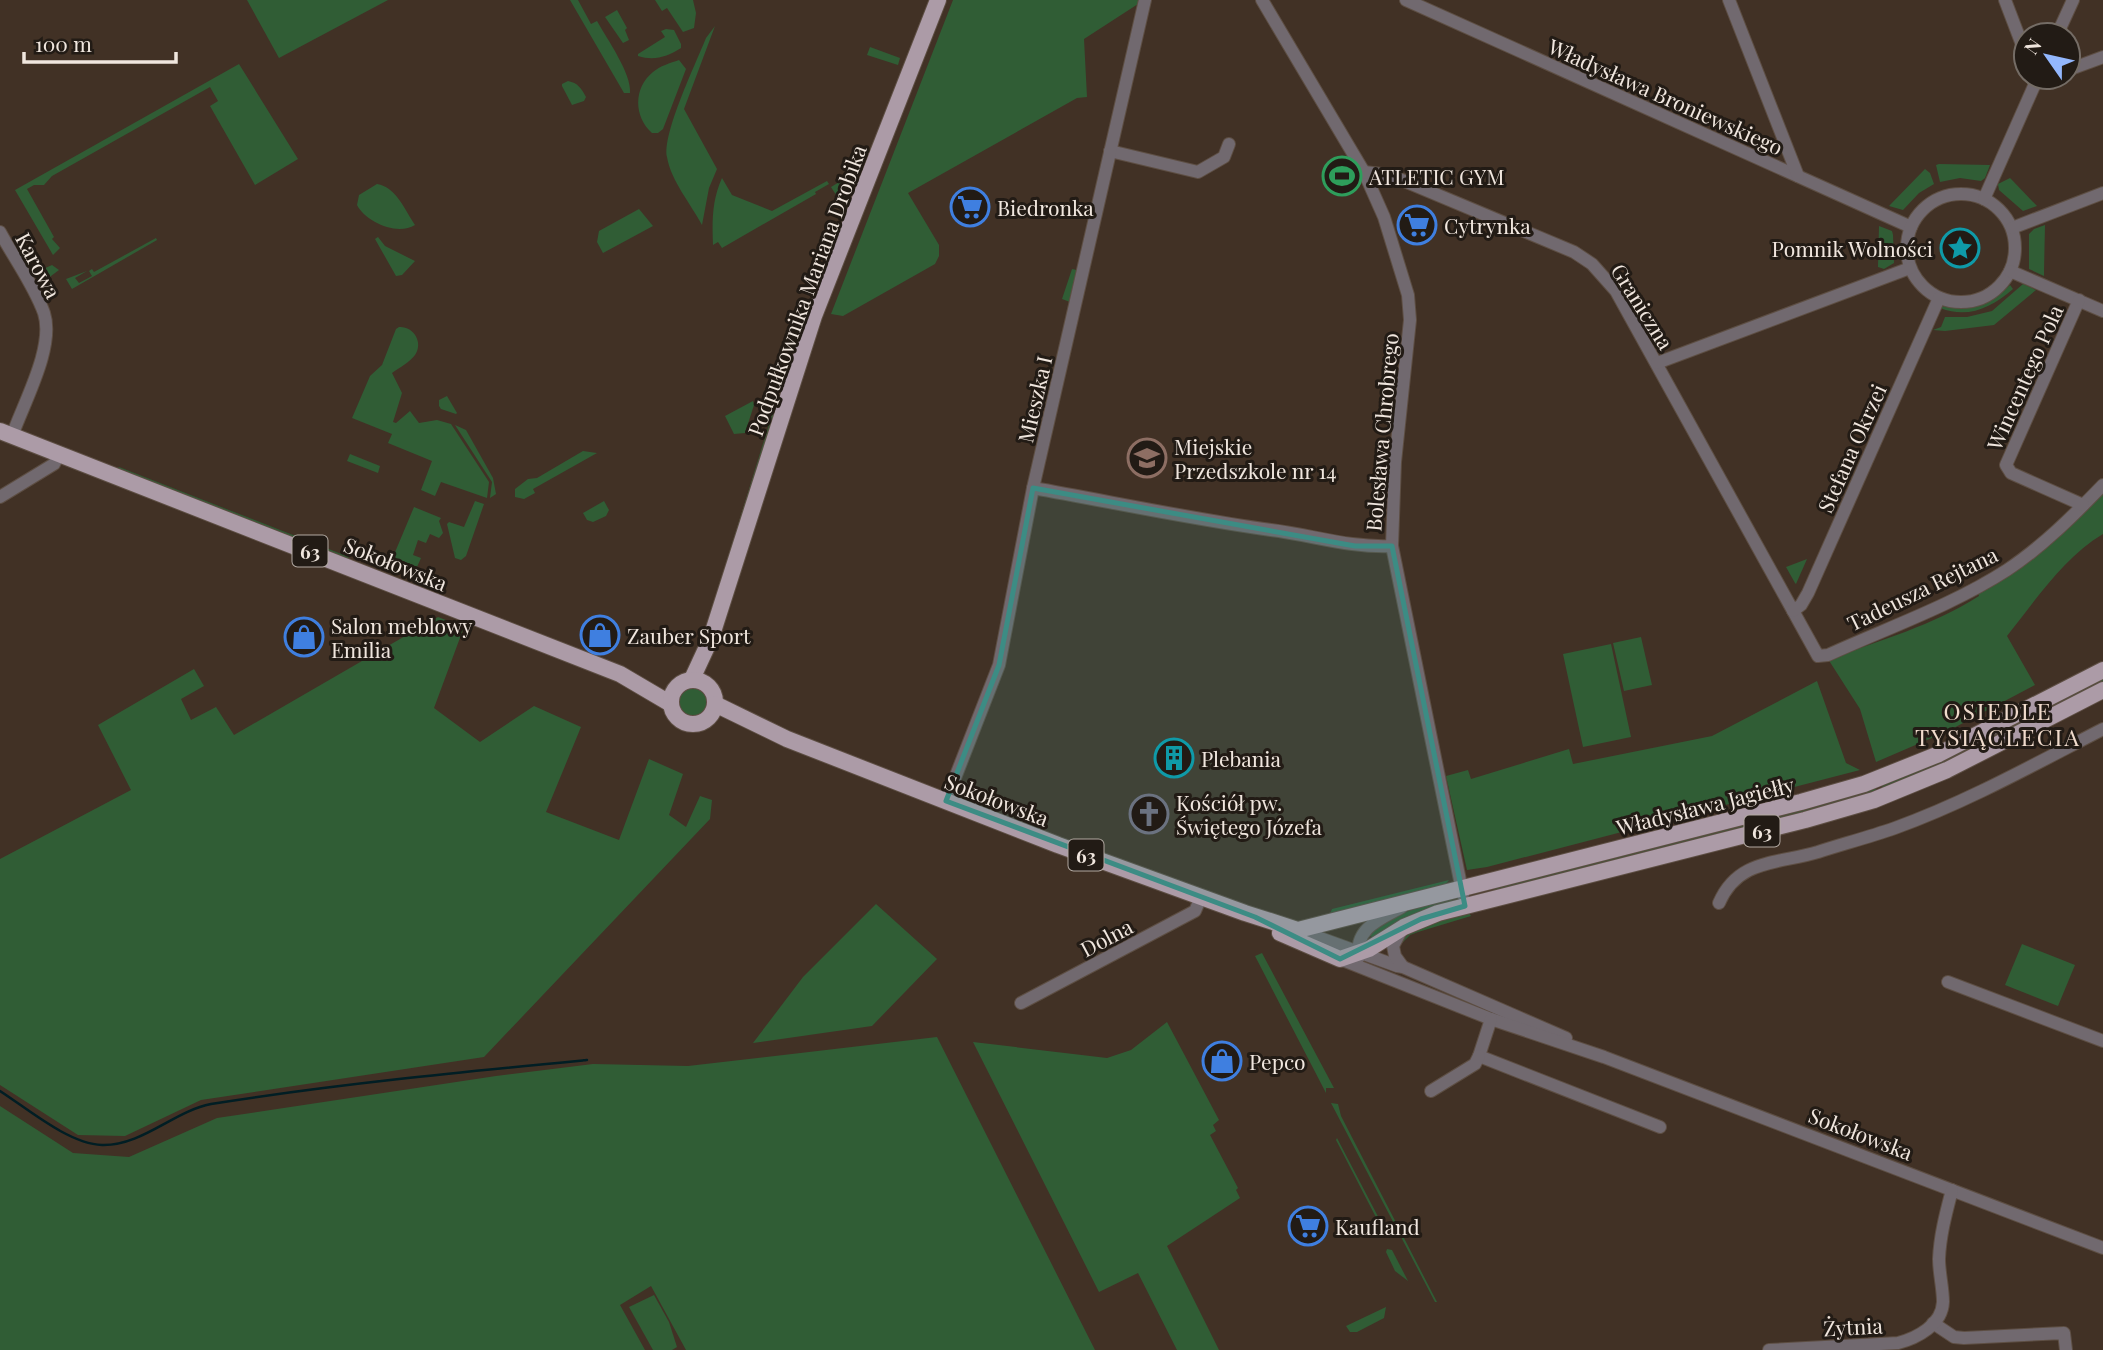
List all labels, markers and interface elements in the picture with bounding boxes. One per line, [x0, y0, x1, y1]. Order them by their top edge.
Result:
scale bar [24, 21, 177, 65]
north arrow [2012, 21, 2082, 91]
text: 100 m [35, 29, 92, 57]
street label: Władysława Broniewskiego [1543, 31, 1788, 160]
text: N [2017, 33, 2047, 59]
street label: Podpułkownika Mariana Drobika [740, 140, 872, 440]
sports icon: ATLETIC GYM [1321, 155, 1363, 197]
place label: ATLETIC GYM [1368, 162, 1505, 190]
supermarket icon: Biedronka [949, 186, 991, 228]
place label: Biedronka [997, 193, 1094, 221]
supermarket icon: Cytrynka [1396, 204, 1438, 246]
place label: Cytrynka [1444, 211, 1531, 239]
street label: Karowa [10, 227, 68, 303]
place icon: Pomnik Wolności [1939, 227, 1981, 269]
place label: Pomnik Wolności [1772, 234, 1933, 262]
street label: Graniczna [1606, 258, 1681, 355]
street label: Wincentego Pola [1979, 300, 2069, 455]
street label: Bolesława Chrobrego [1358, 332, 1404, 532]
street label: Mieszka I [1010, 353, 1058, 445]
street label: Stefana Okrzei [1810, 379, 1892, 517]
place label: Miejskie Przedszkole nr 14 [1174, 432, 1337, 484]
school or university icon: Miejskie Przedszkole nr 14 [1126, 437, 1168, 479]
street label: Sokołowska [340, 530, 452, 597]
road number: 63 [292, 536, 328, 566]
street label: Tadeusza Rejtana [1842, 539, 2002, 636]
place label: Salon meblowy Emilia [331, 611, 473, 663]
shop icon: Zauber Sport [579, 614, 621, 656]
shop icon: Salon meblowy Emilia [283, 616, 325, 658]
place label: Zauber Sport [627, 621, 751, 649]
district label: OSIEDLE TYSIĄCLECIA [1915, 695, 2081, 752]
building icon: Plebania [1153, 737, 1195, 779]
place label: Plebania [1201, 744, 1281, 772]
street label: Sokołowska [941, 766, 1054, 832]
street label: Władysława Jagiełły [1612, 769, 1797, 841]
place label: Kościół pw. Świętego Józefa [1176, 788, 1323, 840]
church icon: Kościół pw. Świętego Józefa [1128, 793, 1170, 835]
road number: 63 [1744, 816, 1780, 846]
road number: 63 [1068, 840, 1104, 870]
street label: Dolna [1075, 911, 1138, 962]
shop icon: Pepco [1201, 1040, 1243, 1082]
place label: Pepco [1249, 1047, 1306, 1075]
street label: Sokołowska [1805, 1100, 1918, 1166]
supermarket icon: Kaufland [1287, 1205, 1329, 1247]
place label: Kaufland [1335, 1212, 1420, 1240]
street label: Żytnia [1823, 1310, 1884, 1342]

